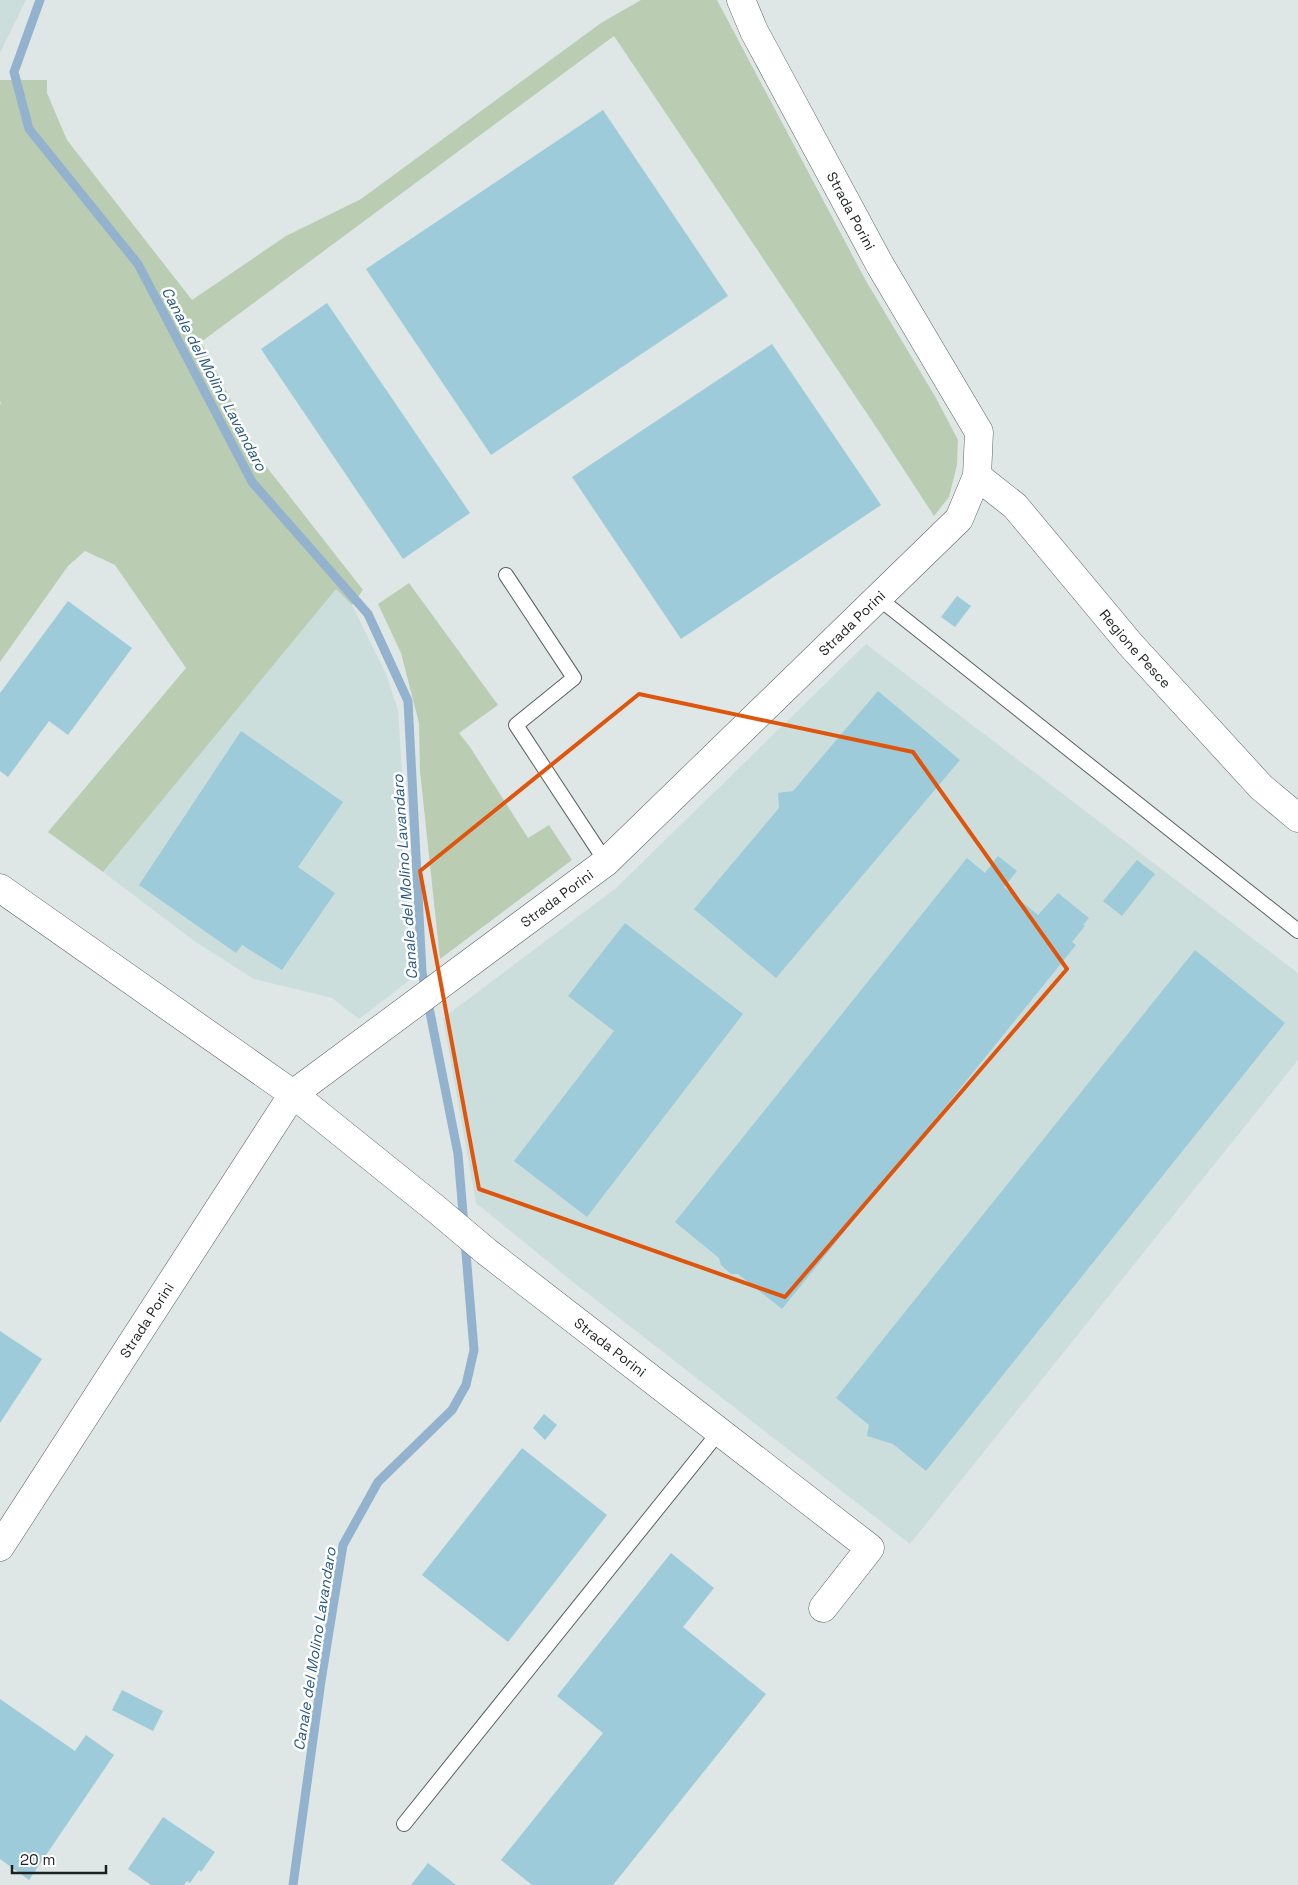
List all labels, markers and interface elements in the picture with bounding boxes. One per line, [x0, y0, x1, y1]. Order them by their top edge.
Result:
street label: Strada Porini [823, 169, 879, 253]
water label: Canale del Molino Lavandaro [158, 284, 271, 475]
street label: Strada Porini [815, 587, 889, 660]
street label: Regione Pesce [1096, 605, 1175, 692]
water label: Canale del Molino Lavandaro [388, 773, 421, 980]
street label: Strada Porini [517, 865, 597, 931]
street label: Strada Porini [116, 1279, 178, 1361]
street label: Strada Porini [570, 1314, 650, 1381]
water label: Canale del Molino Lavandaro [289, 1545, 340, 1752]
scale bar [12, 1842, 106, 1874]
text: 20 m [20, 1850, 55, 1869]

